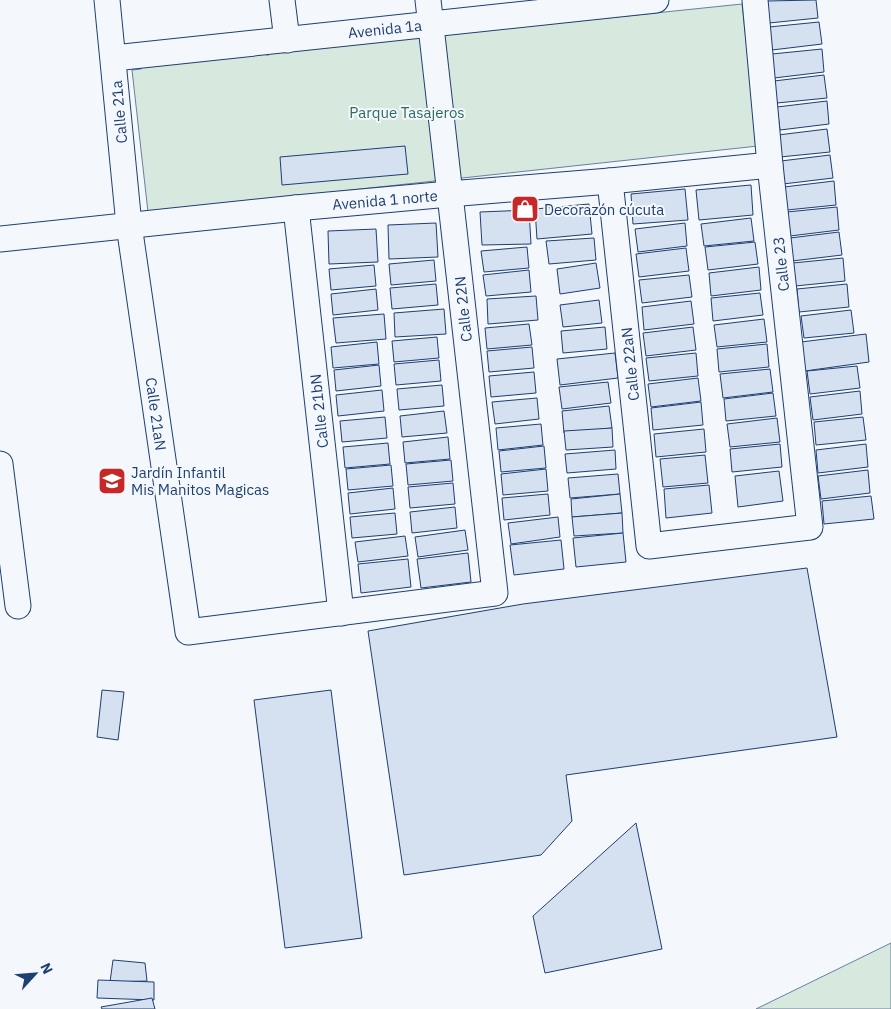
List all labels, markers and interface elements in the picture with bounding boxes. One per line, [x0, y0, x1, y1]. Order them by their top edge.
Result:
street label: Avenida 1a [347, 16, 423, 42]
street label: Calle 21a [107, 80, 131, 144]
park label: Parque Tasajeros [349, 103, 465, 122]
street label: Avenida 1 norte [331, 186, 439, 214]
shop icon: Decorazón cúcuta [510, 194, 540, 224]
place label: Decorazón cúcuta [544, 200, 664, 219]
street label: Calle 23 [769, 236, 793, 292]
street label: Calle 22N [450, 275, 476, 343]
street label: Calle 22aN [617, 326, 643, 402]
street label: Calle 21bN [306, 373, 332, 449]
street label: Calle 21aN [141, 376, 171, 452]
place label: Jardín Infantil Mis Manitos Magicas [131, 463, 269, 499]
school or university icon: Jardín Infantil Mis Manitos Magicas [97, 466, 127, 496]
north arrow [10, 949, 60, 999]
text: N [36, 960, 57, 977]

